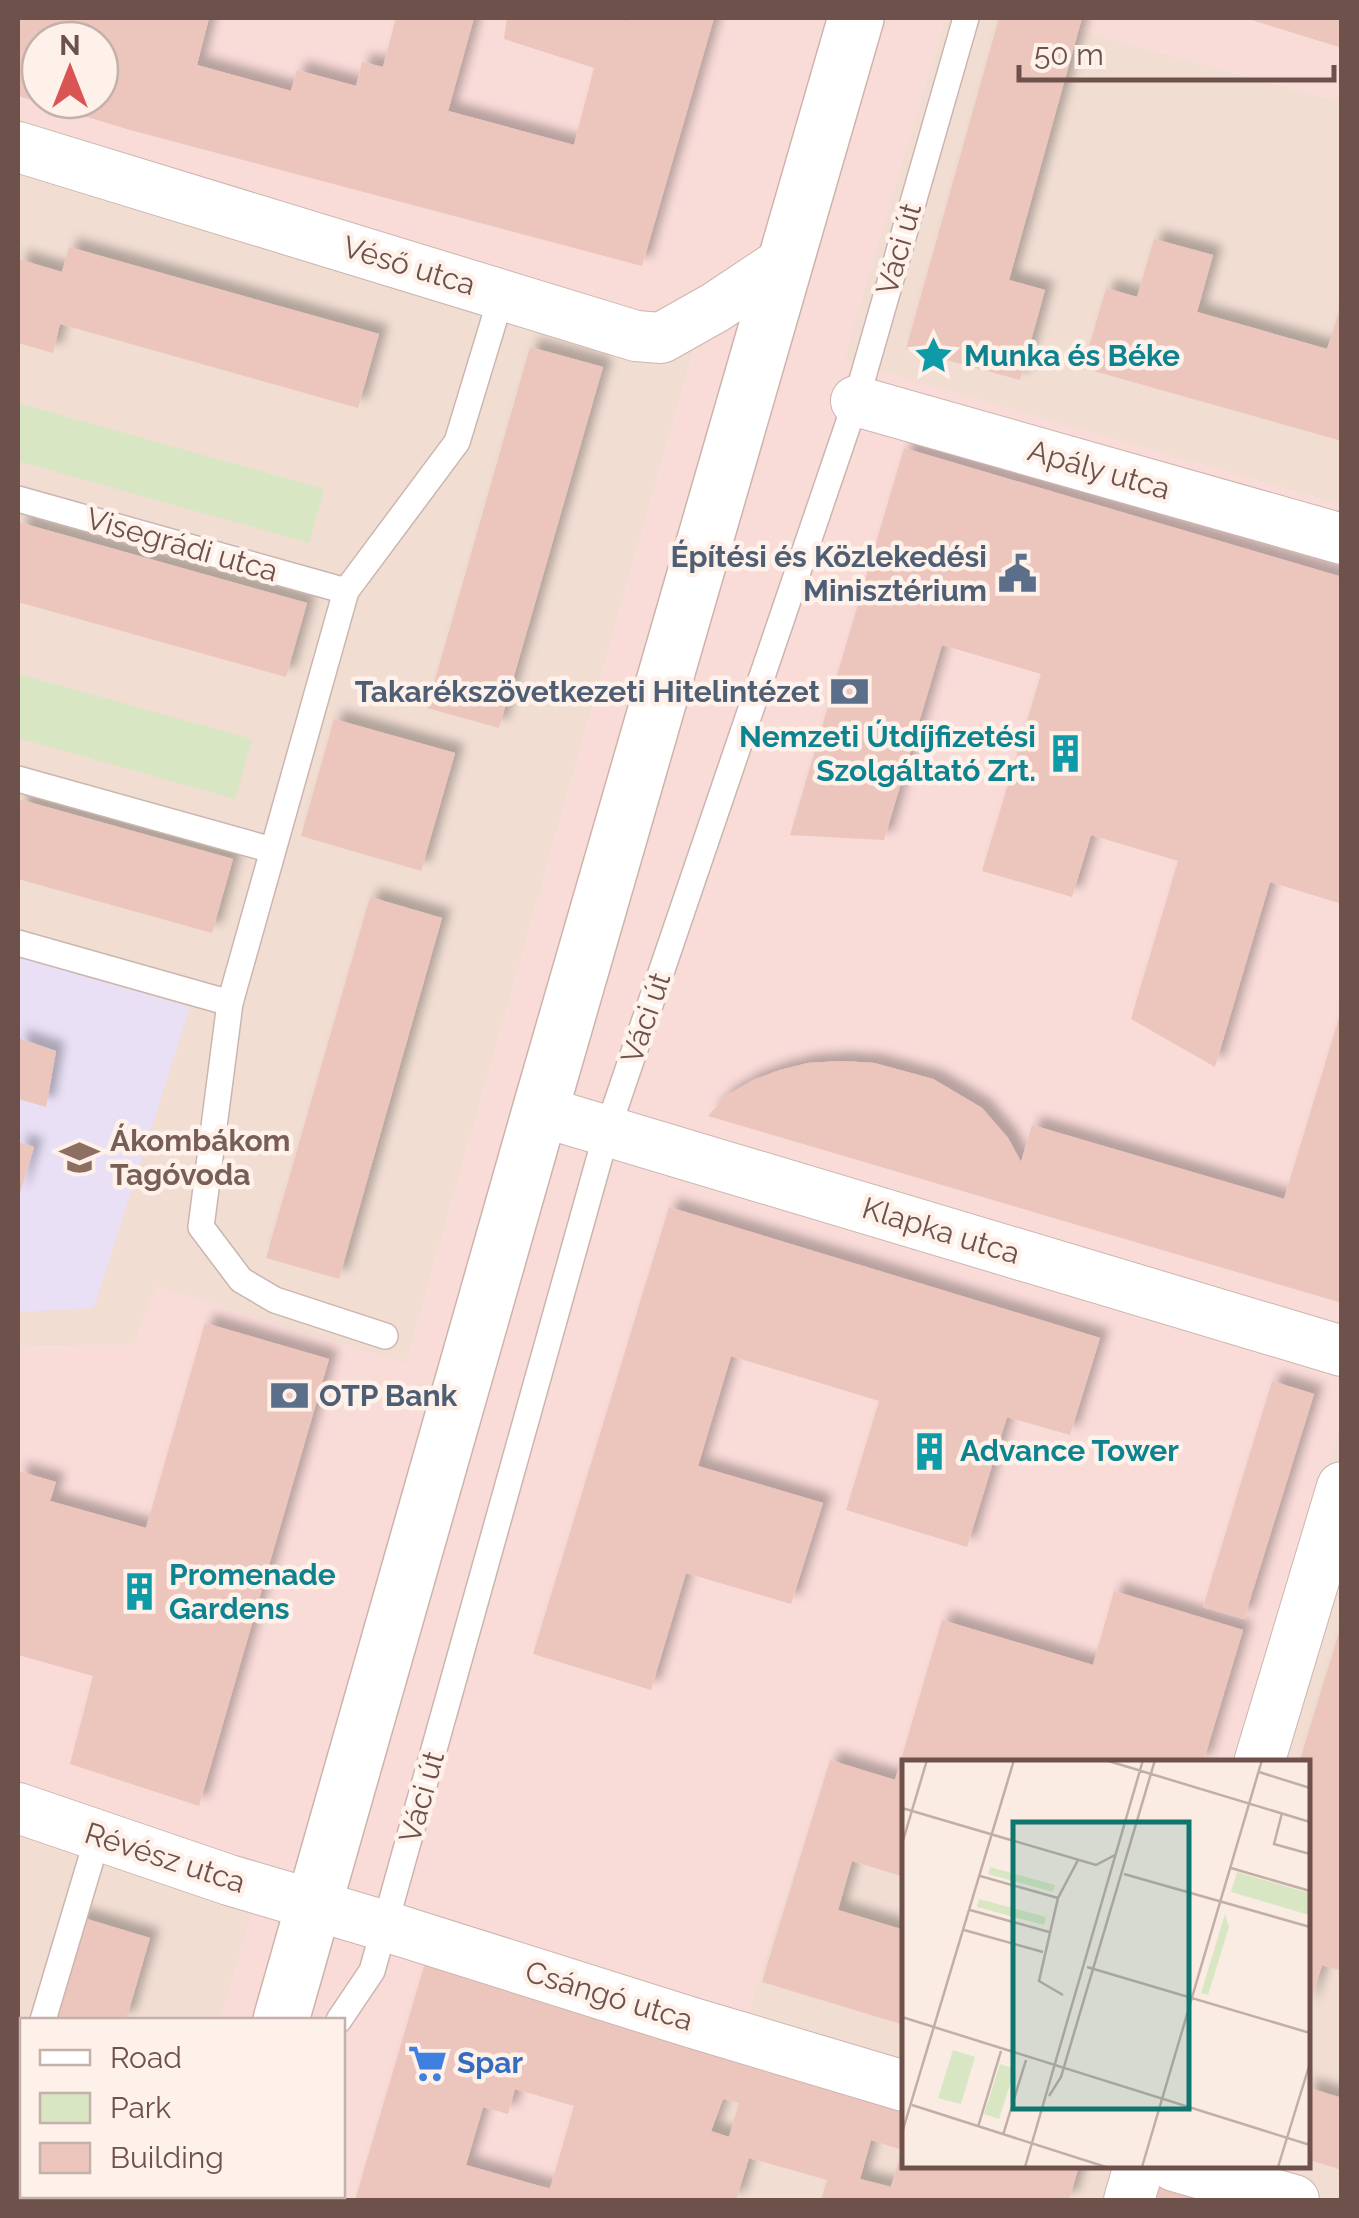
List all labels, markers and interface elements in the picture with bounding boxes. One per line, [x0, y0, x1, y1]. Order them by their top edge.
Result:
north arrow [20, 20, 120, 120]
scale bar [1019, 20, 1334, 82]
text: N [59, 29, 81, 62]
text: 50 m [1034, 37, 1104, 72]
street label: Váci út [869, 199, 928, 299]
street label: Véső utca [339, 229, 479, 302]
place icon: Munka és Béke [913, 335, 955, 377]
place label: Munka és Béke [964, 338, 1180, 373]
street label: Apály utca [1024, 433, 1174, 507]
street label: Visegrádi utca [82, 500, 282, 589]
place label: Építési és Közlekedési Minisztérium [671, 539, 987, 608]
public building icon: Építési és Közlekedési Minisztérium [996, 553, 1038, 595]
bank icon: Takarékszövetkezeti Hitelintézet [829, 671, 871, 713]
place label: Takarékszövetkezeti Hitelintézet [355, 674, 820, 709]
place label: Nemzeti Útdíjfizetési Szolgáltató Zrt. [739, 719, 1036, 788]
building icon: Nemzeti Útdíjfizetési Szolgáltató Zrt. [1045, 733, 1087, 775]
street label: Váci út [614, 968, 677, 1068]
place label: Ákombákom Tagóvoda [110, 1123, 291, 1192]
school or university icon: Ákombákom Tagóvoda [59, 1137, 101, 1179]
street label: Klapka utca [858, 1190, 1024, 1271]
bank icon: OTP Bank [268, 1375, 310, 1417]
place label: OTP Bank [319, 1378, 458, 1413]
building icon: Advance Tower [909, 1430, 951, 1472]
place label: Advance Tower [960, 1433, 1179, 1468]
place label: Promenade Gardens [169, 1557, 336, 1626]
building icon: Promenade Gardens [118, 1571, 160, 1613]
street label: Váci út [392, 1747, 451, 1847]
inset map [902, 1760, 1309, 2168]
street label: Révész utca [80, 1815, 250, 1900]
street label: Csángó utca [521, 1953, 697, 2038]
legend [20, 2018, 345, 2198]
text: Road [110, 2040, 182, 2075]
supermarket icon: Spar [406, 2042, 448, 2084]
place label: Spar [457, 2045, 524, 2080]
text: Park [110, 2090, 171, 2125]
text: Building [110, 2140, 224, 2175]

